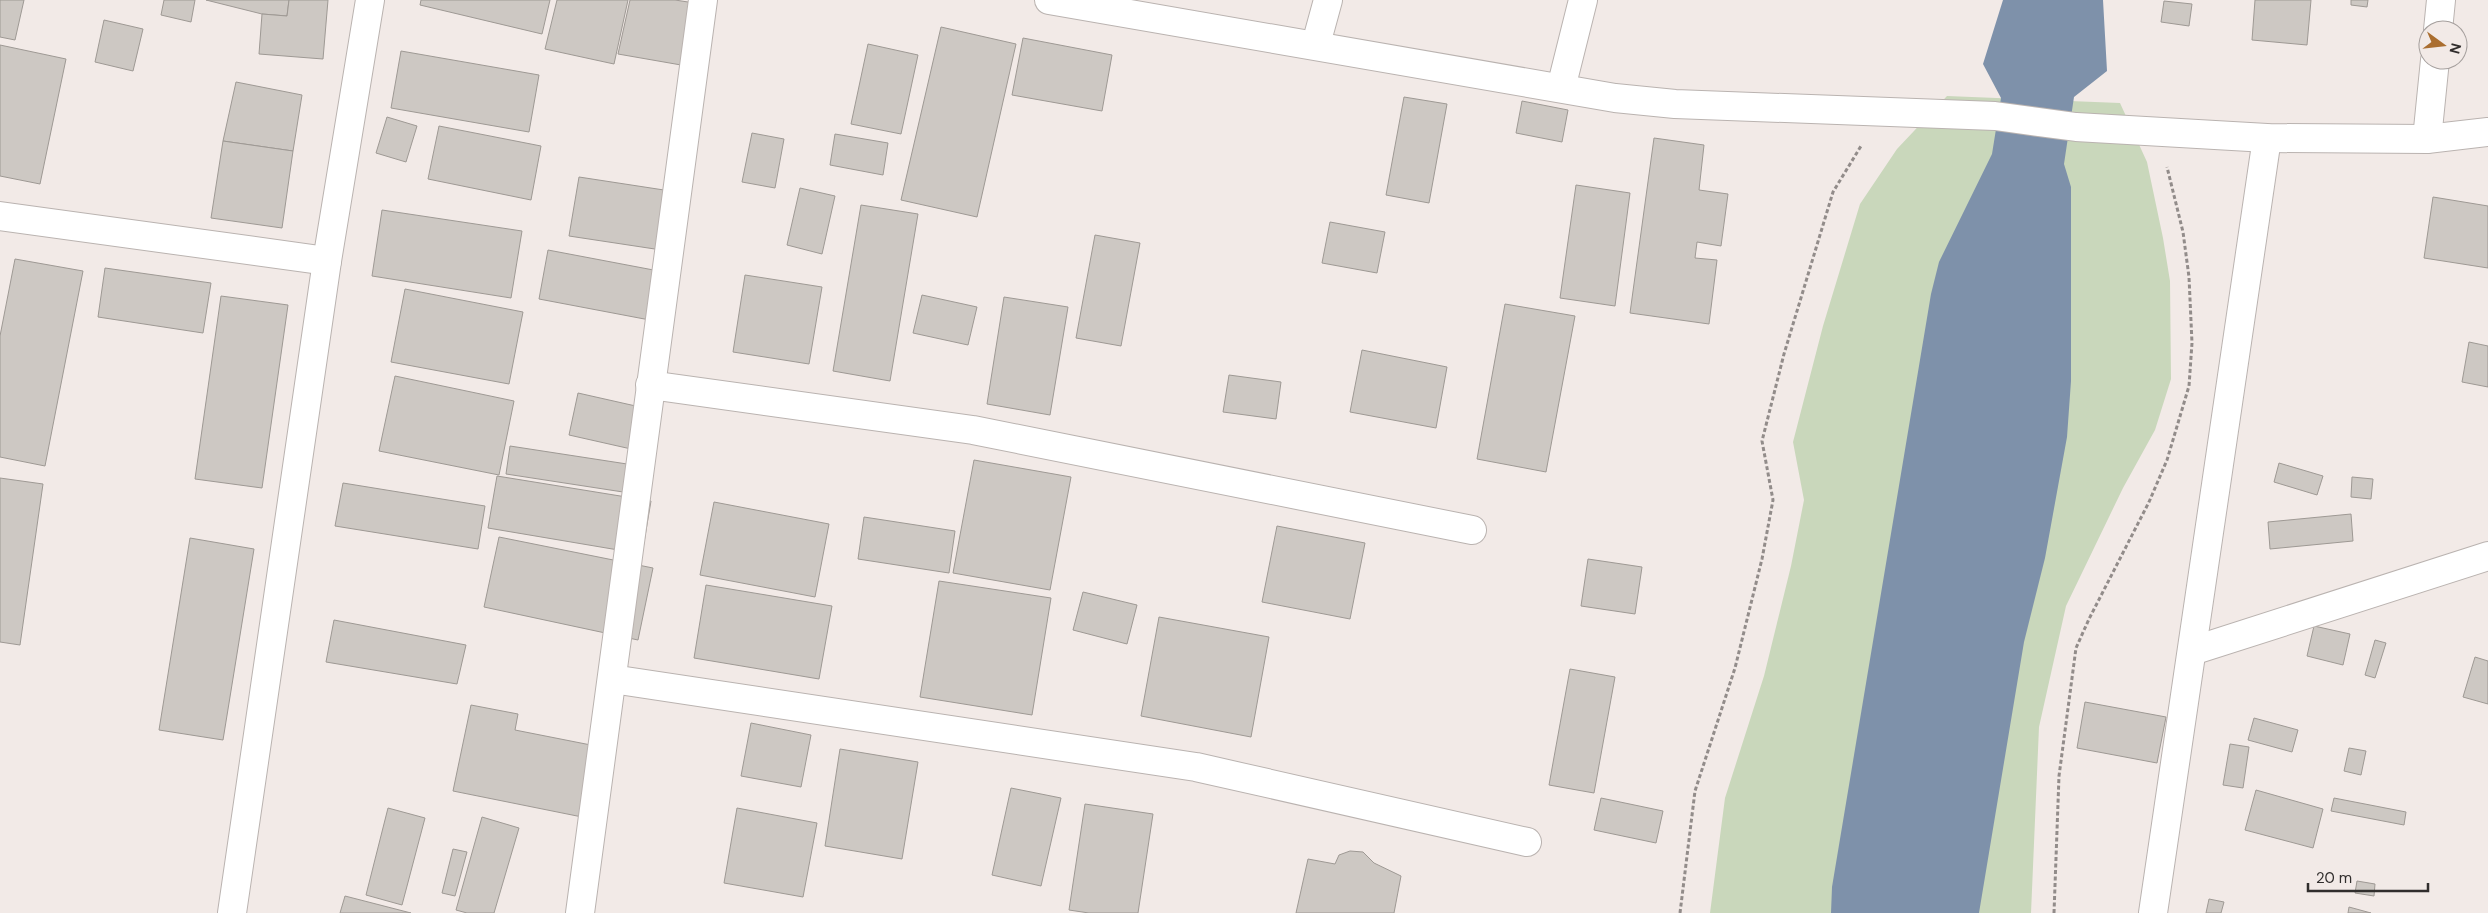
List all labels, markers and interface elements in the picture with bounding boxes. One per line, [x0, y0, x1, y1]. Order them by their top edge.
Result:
north arrow [2418, 20, 2468, 70]
text: N [2446, 41, 2466, 56]
scale bar [2308, 860, 2428, 892]
text: 20 m [2316, 868, 2352, 888]

